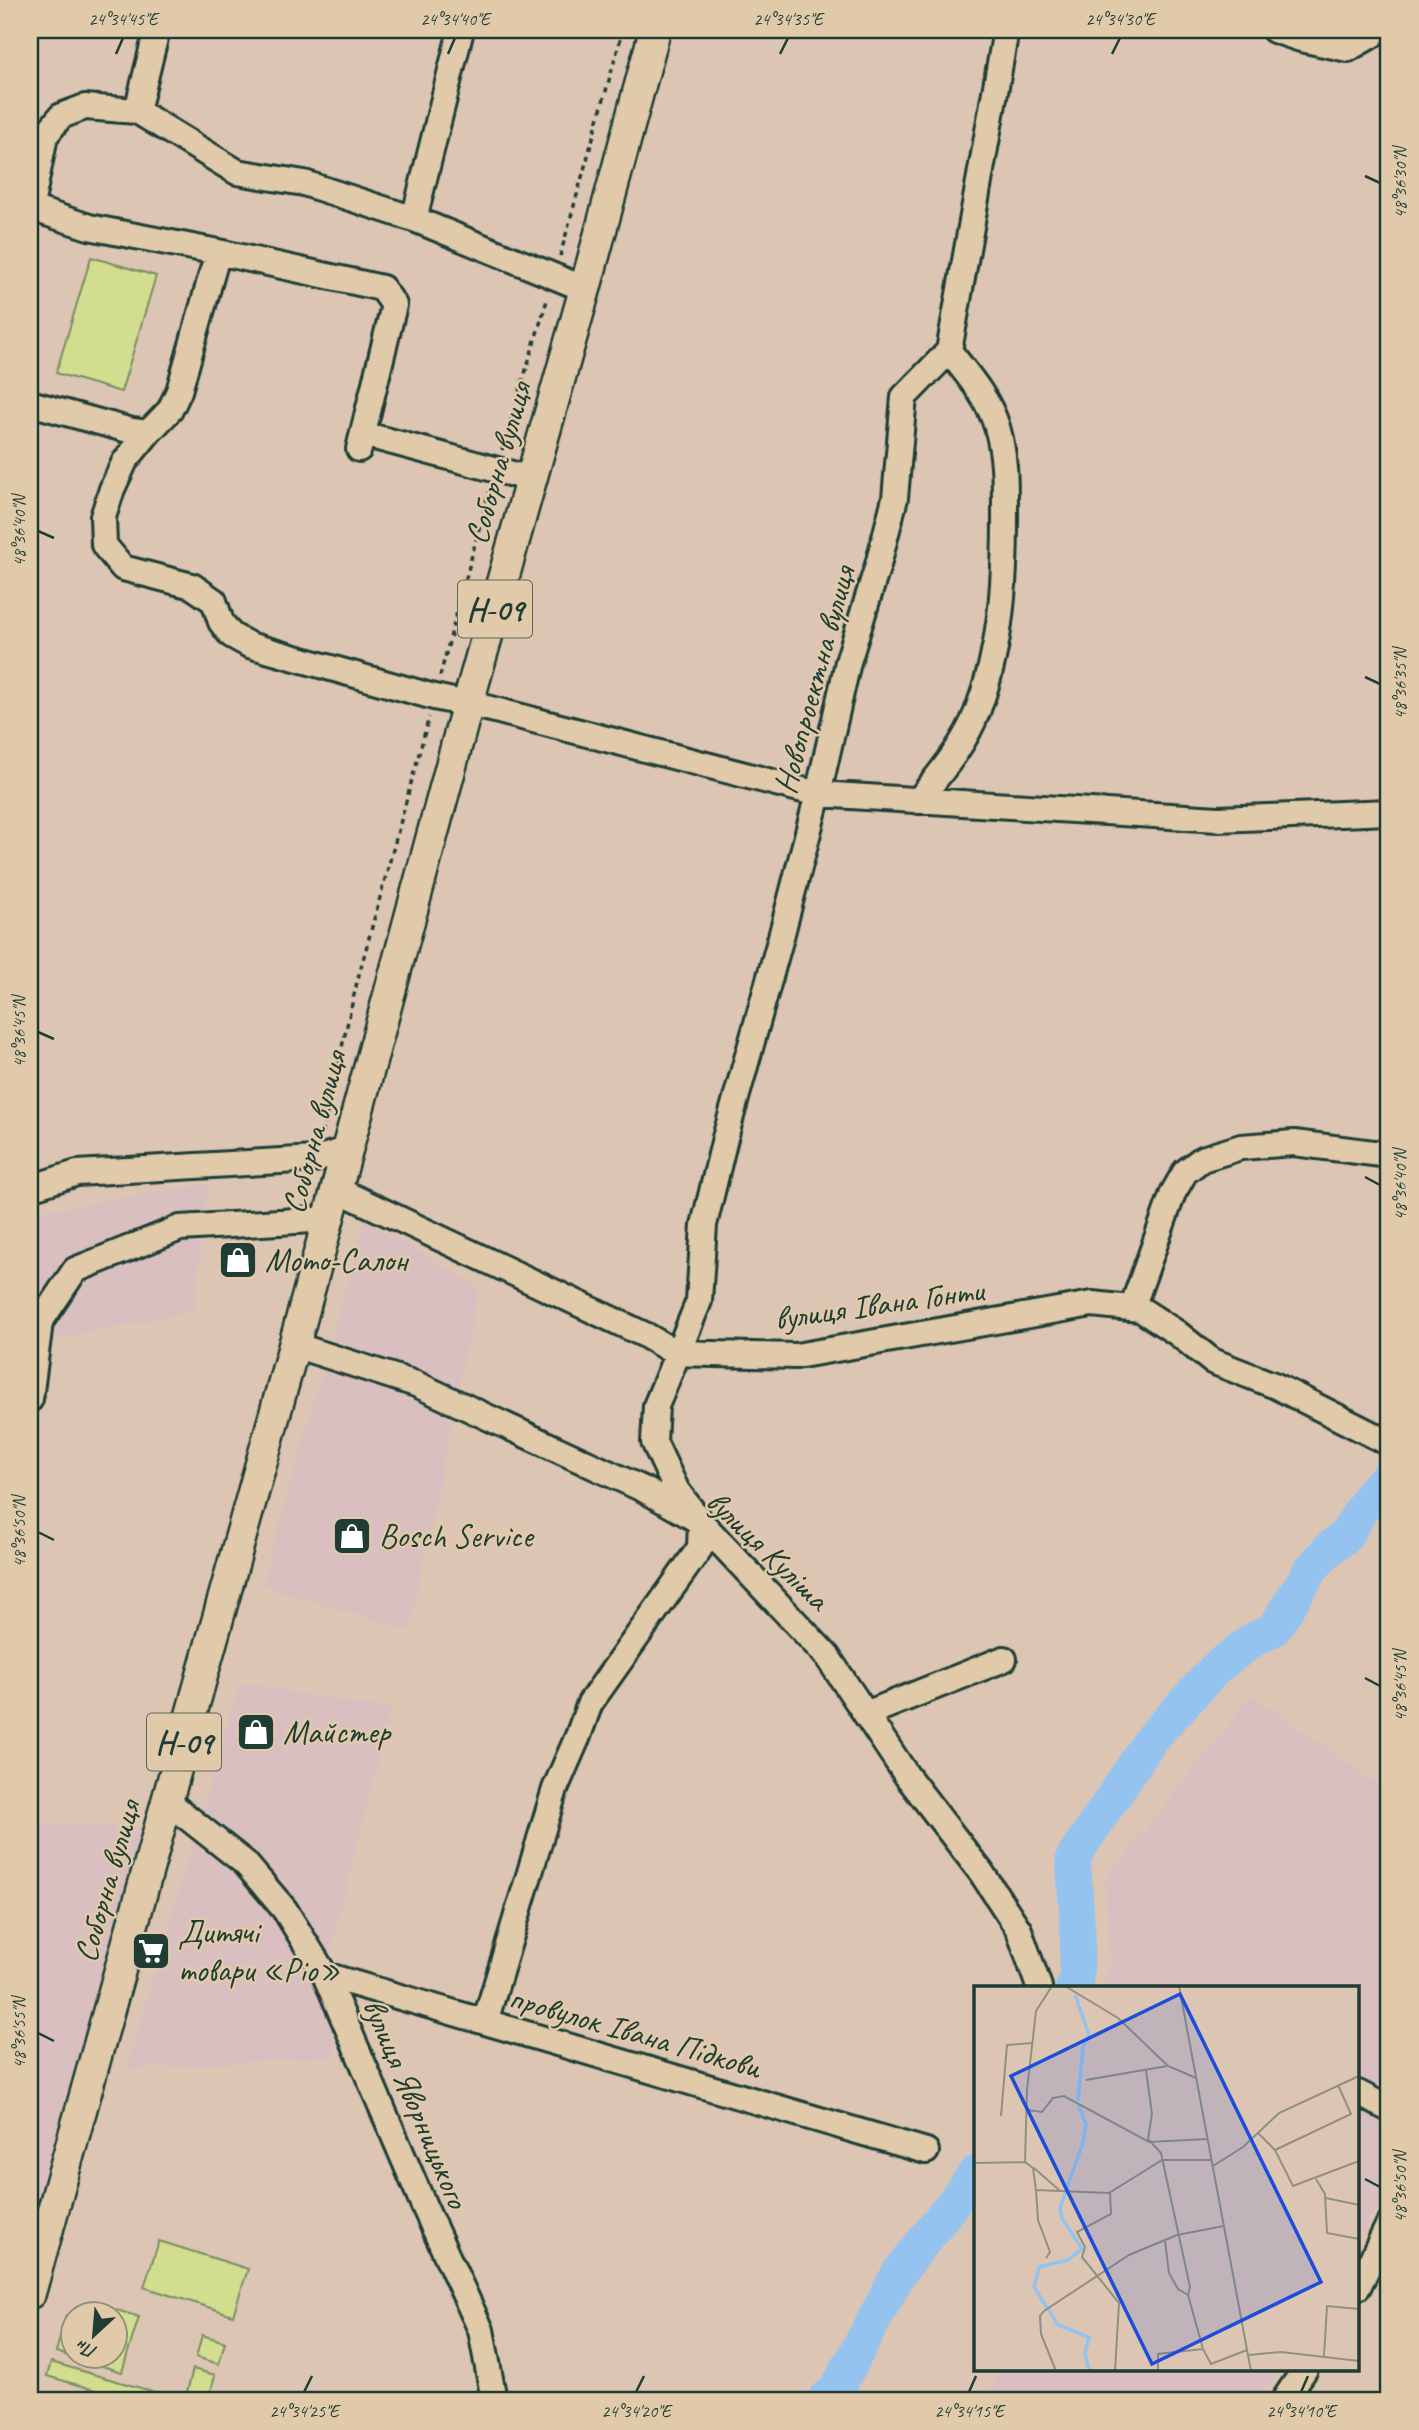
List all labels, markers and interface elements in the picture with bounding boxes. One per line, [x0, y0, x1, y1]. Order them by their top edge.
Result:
text: 24°34'45"E [88, 8, 160, 30]
text: 24°34'40"E [420, 8, 492, 30]
text: 24°34'35"E [753, 8, 825, 30]
text: 24°34'30"E [1085, 8, 1157, 30]
text: 48°36'30"N [1389, 144, 1411, 218]
street label: Соборна вулиця [455, 375, 542, 549]
text: 48°36'40"N [8, 492, 30, 566]
street label: Новопроектна вулиця [764, 559, 865, 798]
road number: Н-09 [458, 580, 532, 638]
text: 48°36'35"N [1389, 645, 1411, 719]
text: 48°36'45"N [8, 993, 30, 1067]
street label: Соборна вулиця [272, 1044, 356, 1218]
text: 48°36'40"N [1389, 1146, 1411, 1220]
shop icon: Мото-Салон [217, 1239, 259, 1281]
place label: Мото-Салон [265, 1239, 410, 1281]
street label: вулиця Івана Гонти [772, 1268, 988, 1339]
street label: вулиця Куліша [697, 1481, 841, 1621]
text: 48°36'50"N [8, 1493, 30, 1567]
shop icon: Bosch Service [331, 1515, 373, 1557]
place label: Bosch Service [379, 1515, 535, 1557]
text: 48°36'45"N [1389, 1647, 1411, 1721]
shop icon: Майстер [235, 1711, 277, 1753]
place label: Майстер [283, 1711, 393, 1753]
road number: Н-09 [147, 1714, 221, 1770]
street label: Соборна вулиця [64, 1793, 151, 1967]
place label: Дитячі товари «Ріо» [178, 1911, 340, 1991]
supermarket icon: Дитячі товари «Ріо» [130, 1930, 172, 1972]
street label: провулок Івана Підкови [504, 1976, 768, 2089]
inset map [974, 1986, 1360, 2370]
street label: вулиця Яворницького [353, 1992, 480, 2216]
text: 48°36'55"N [8, 1994, 30, 2068]
text: 48°36'50"N [1389, 2148, 1411, 2222]
north arrow [60, 2300, 130, 2370]
text: Пн [71, 2334, 101, 2365]
text: 24°34'25"E [269, 2400, 341, 2422]
text: 24°34'20"E [601, 2400, 673, 2422]
text: 24°34'15"E [934, 2400, 1006, 2422]
text: 24°34'10"E [1266, 2400, 1338, 2422]

